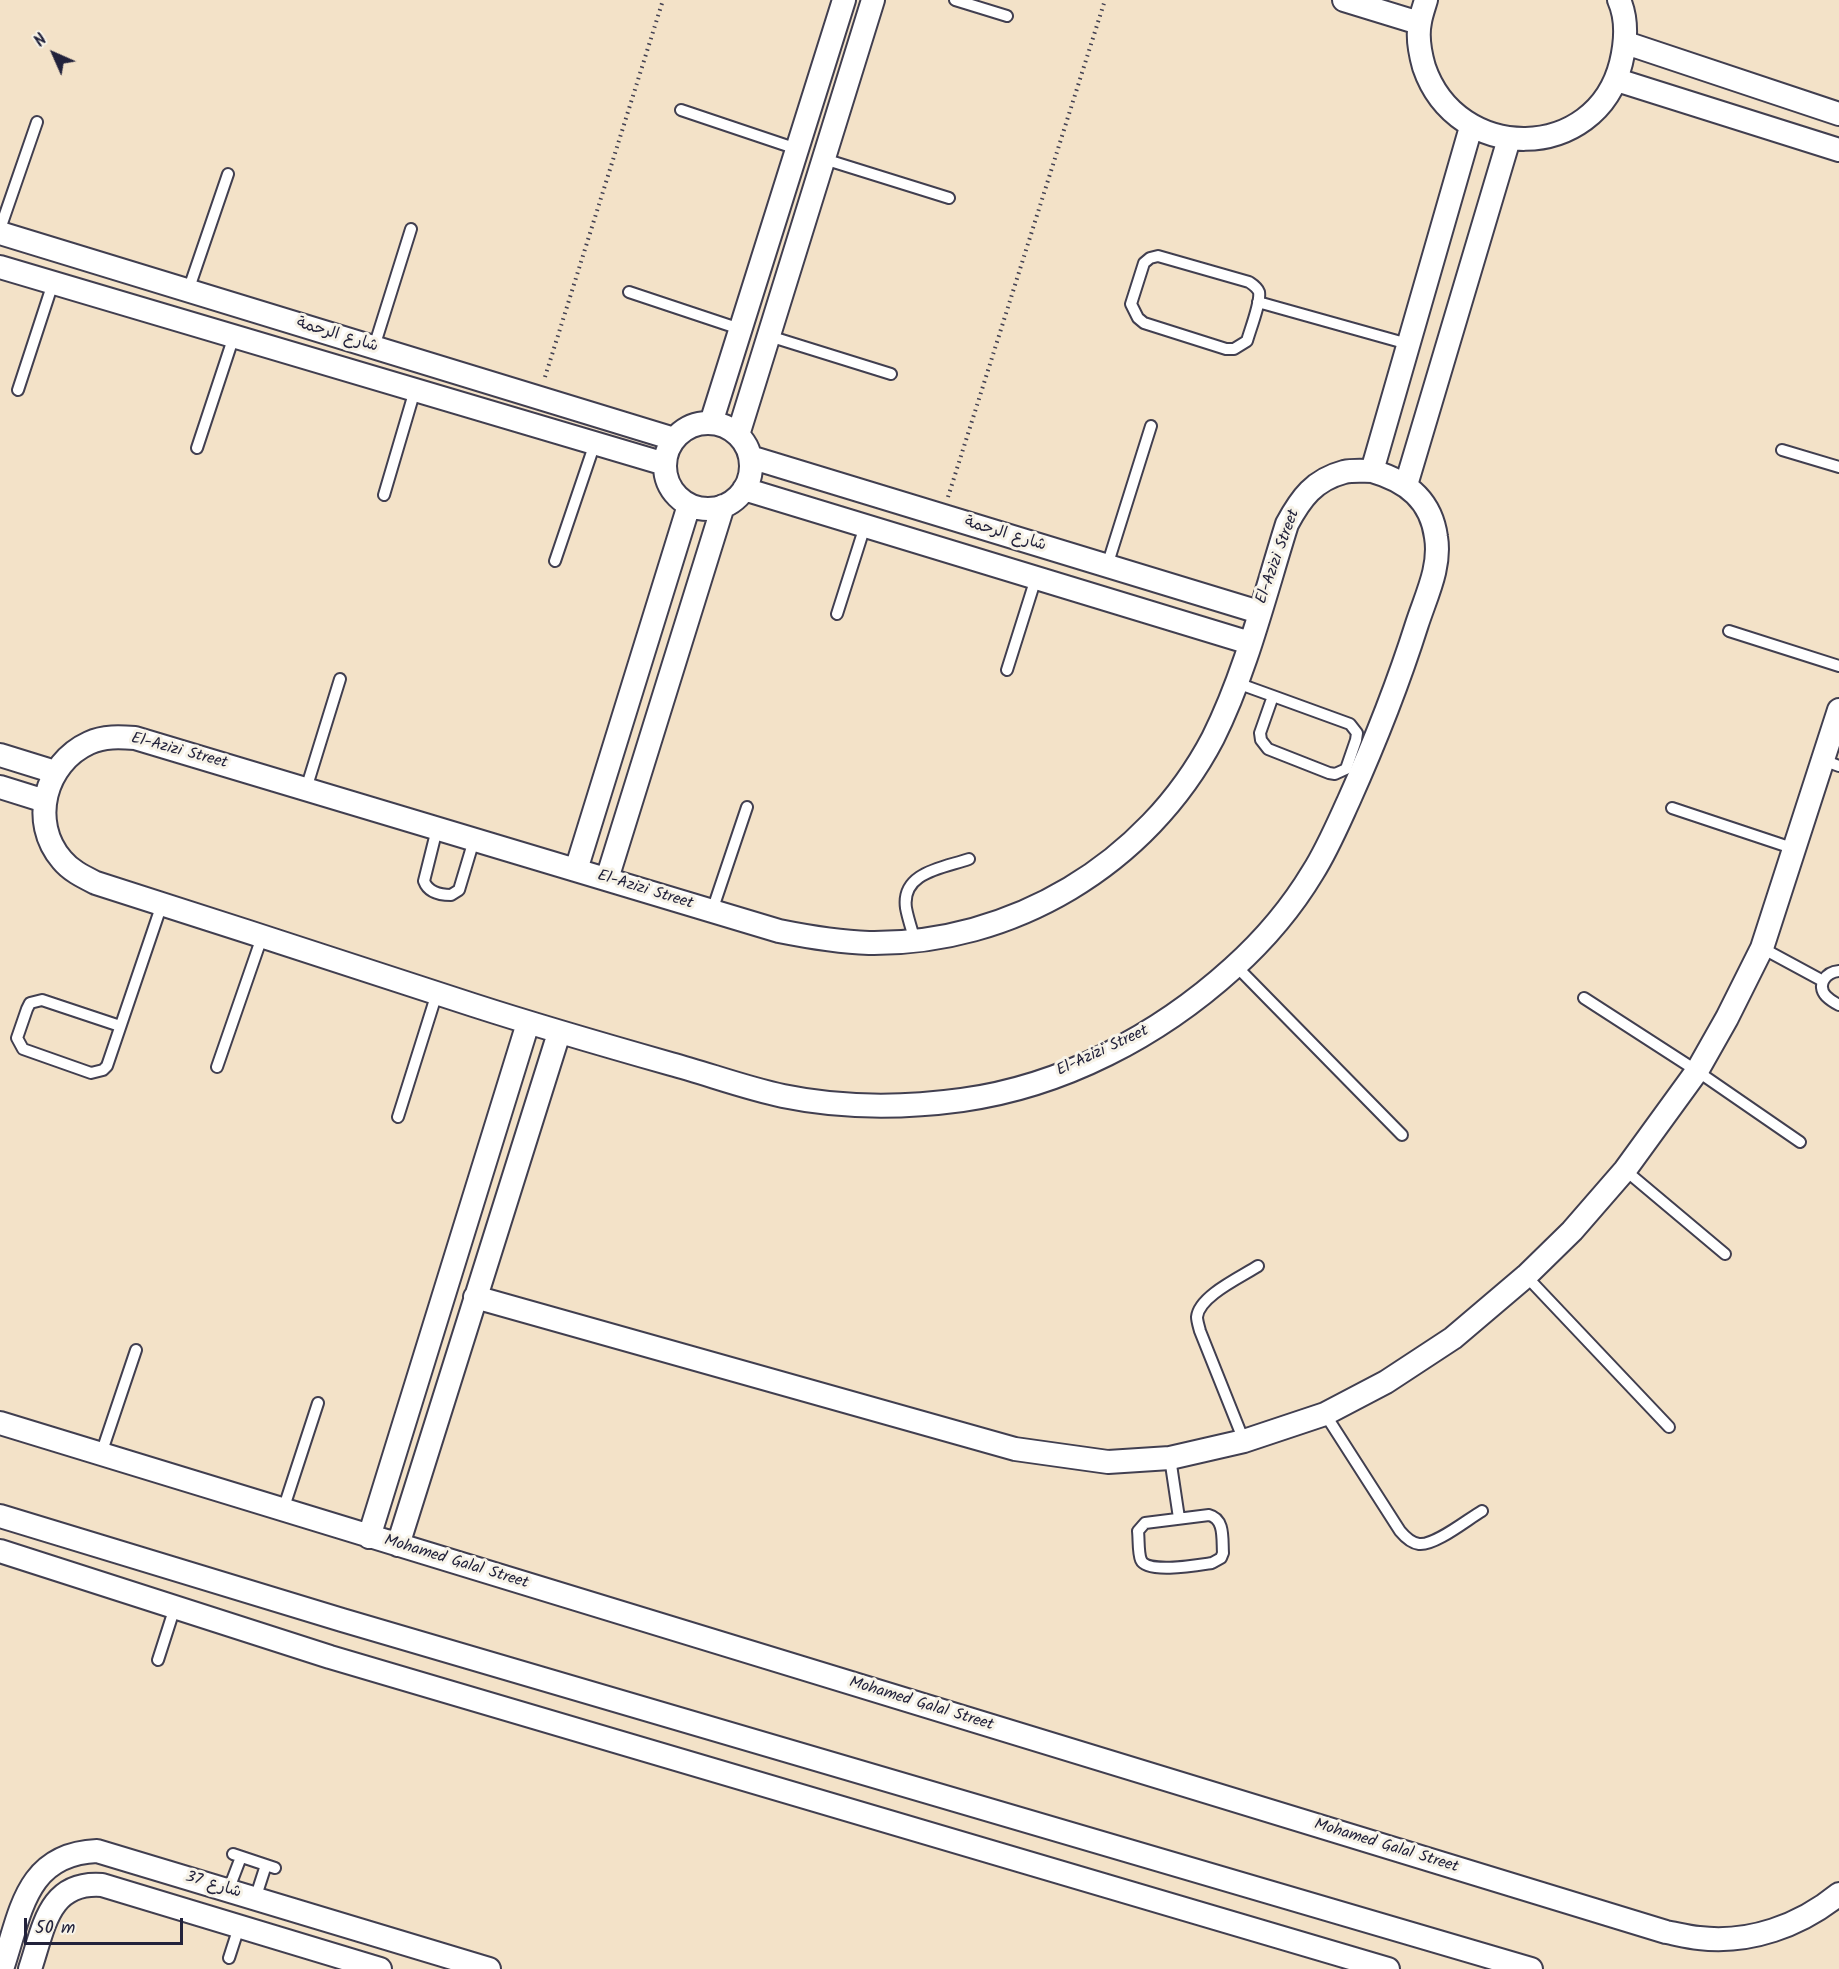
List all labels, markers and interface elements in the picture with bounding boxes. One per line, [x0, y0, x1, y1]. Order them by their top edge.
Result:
north arrow [24, 24, 84, 84]
text: N [28, 29, 53, 53]
street label: شارع الرحمة [294, 314, 380, 358]
street label: El-Azizi Street [1253, 507, 1305, 607]
street label: شارع الرحمة [962, 513, 1048, 557]
street label: El-Azizi Street [129, 730, 229, 774]
street label: El-Azizi Street [595, 867, 695, 915]
street label: El-Azizi Street [1054, 1022, 1152, 1082]
street label: Mohamed Galal Street [382, 1532, 530, 1594]
street label: Mohamed Galal Street [847, 1674, 995, 1736]
street label: Mohamed Galal Street [1312, 1816, 1460, 1878]
street label: شارع 37 [183, 1868, 243, 1904]
scale bar [27, 1906, 186, 1944]
text: 50 m [35, 1914, 75, 1943]

